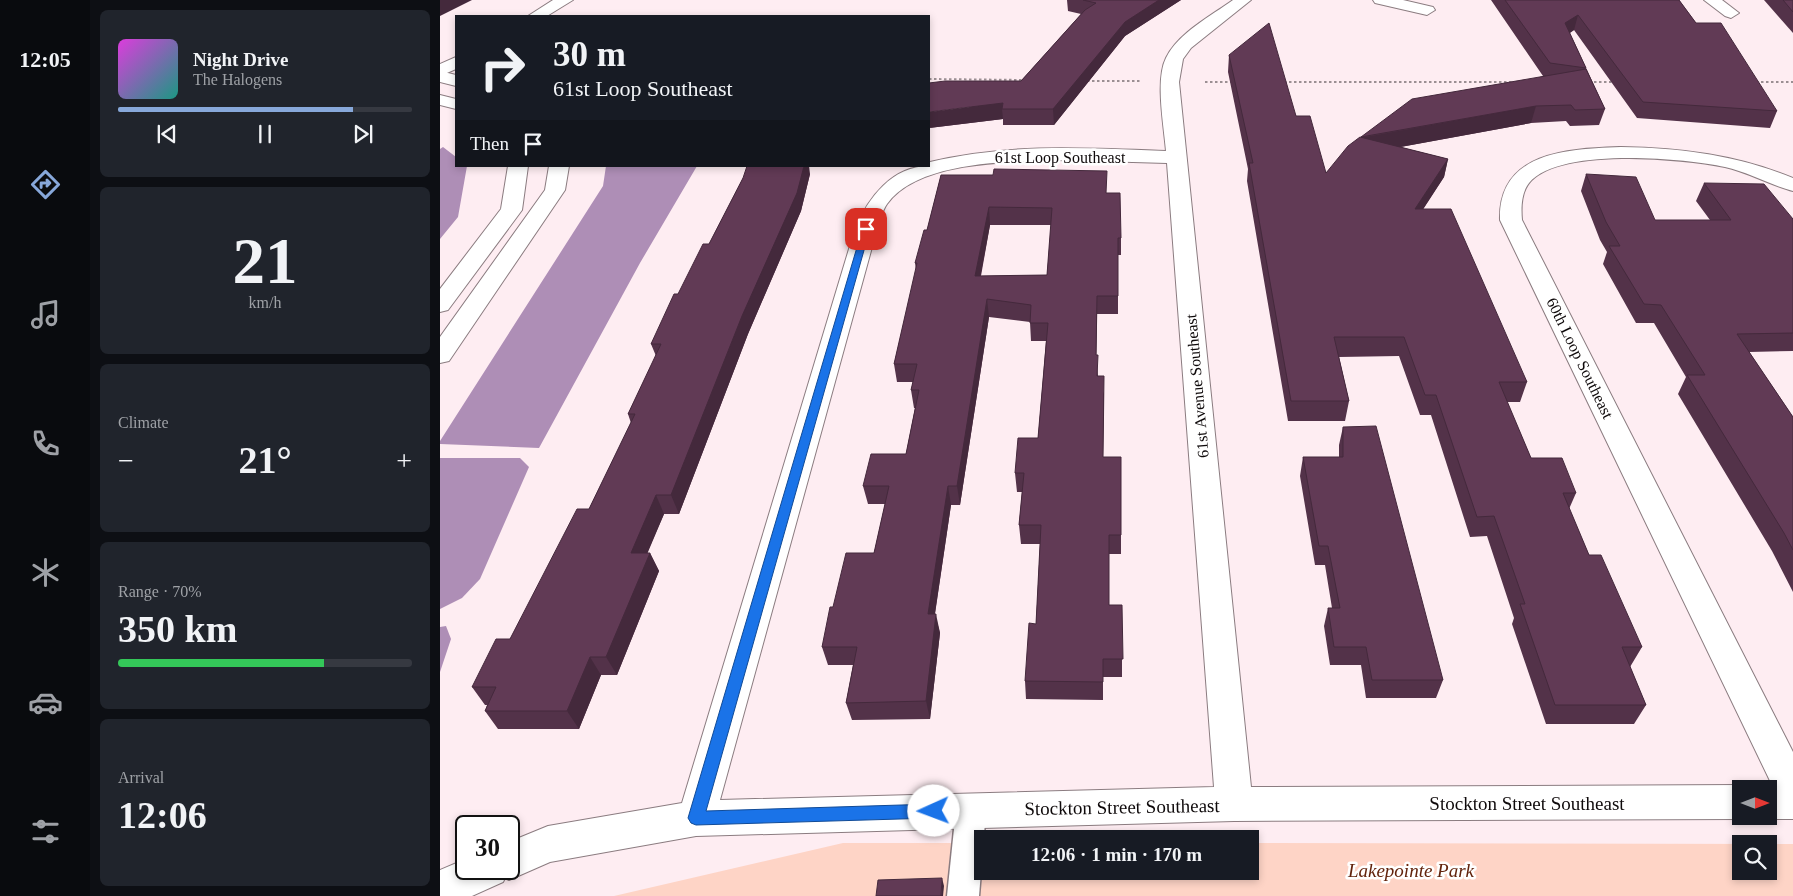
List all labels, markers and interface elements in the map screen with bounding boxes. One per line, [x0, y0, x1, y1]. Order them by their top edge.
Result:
icon: right [470, 35, 535, 100]
text: 30 m [553, 35, 626, 74]
text: 12:05 [19, 47, 71, 72]
text: Night Drive [193, 49, 289, 70]
text: The Halogens [193, 71, 282, 88]
text: 61st Loop Southeast [553, 76, 733, 101]
icon: previous [153, 120, 181, 148]
icon: pause [251, 120, 279, 148]
icon: next [349, 120, 377, 148]
icon: arrive [519, 130, 547, 158]
text: Then [470, 133, 509, 154]
street label: 61st Loop Southeast [995, 149, 1126, 167]
icon: directions [28, 167, 63, 202]
pin [845, 208, 887, 250]
icon: arrive [852, 215, 880, 243]
text: 21 [233, 225, 298, 297]
text: km/h [249, 294, 281, 311]
street label: 60th Loop Southeast [1542, 295, 1617, 422]
icon: music [28, 297, 63, 332]
street label: 61st Avenue Southeast [1182, 313, 1212, 459]
text: Climate [118, 414, 169, 431]
icon: phone [28, 426, 63, 461]
text: 21° [238, 439, 292, 481]
text: − [118, 445, 134, 476]
text: + [396, 445, 412, 476]
icon: climate [28, 555, 63, 590]
text: Range · 70% [118, 583, 202, 600]
text: 350 km [118, 608, 237, 650]
icon: car [28, 685, 63, 720]
text: Arrival [118, 769, 164, 786]
north arrow [1732, 780, 1778, 825]
map controls [1732, 780, 1777, 880]
position arrow [907, 784, 959, 836]
street label: Stockton Street Southeast [1429, 793, 1625, 814]
text: 12:06 [118, 794, 207, 836]
street label: Stockton Street Southeast [1024, 795, 1221, 819]
icon: filters [28, 814, 63, 849]
speed limit sign: 30 [455, 815, 520, 880]
button: search [1732, 835, 1777, 880]
text: 12:06 · 1 min · 170 m [1031, 844, 1202, 865]
park label: Lakepointe Park [1347, 860, 1475, 881]

